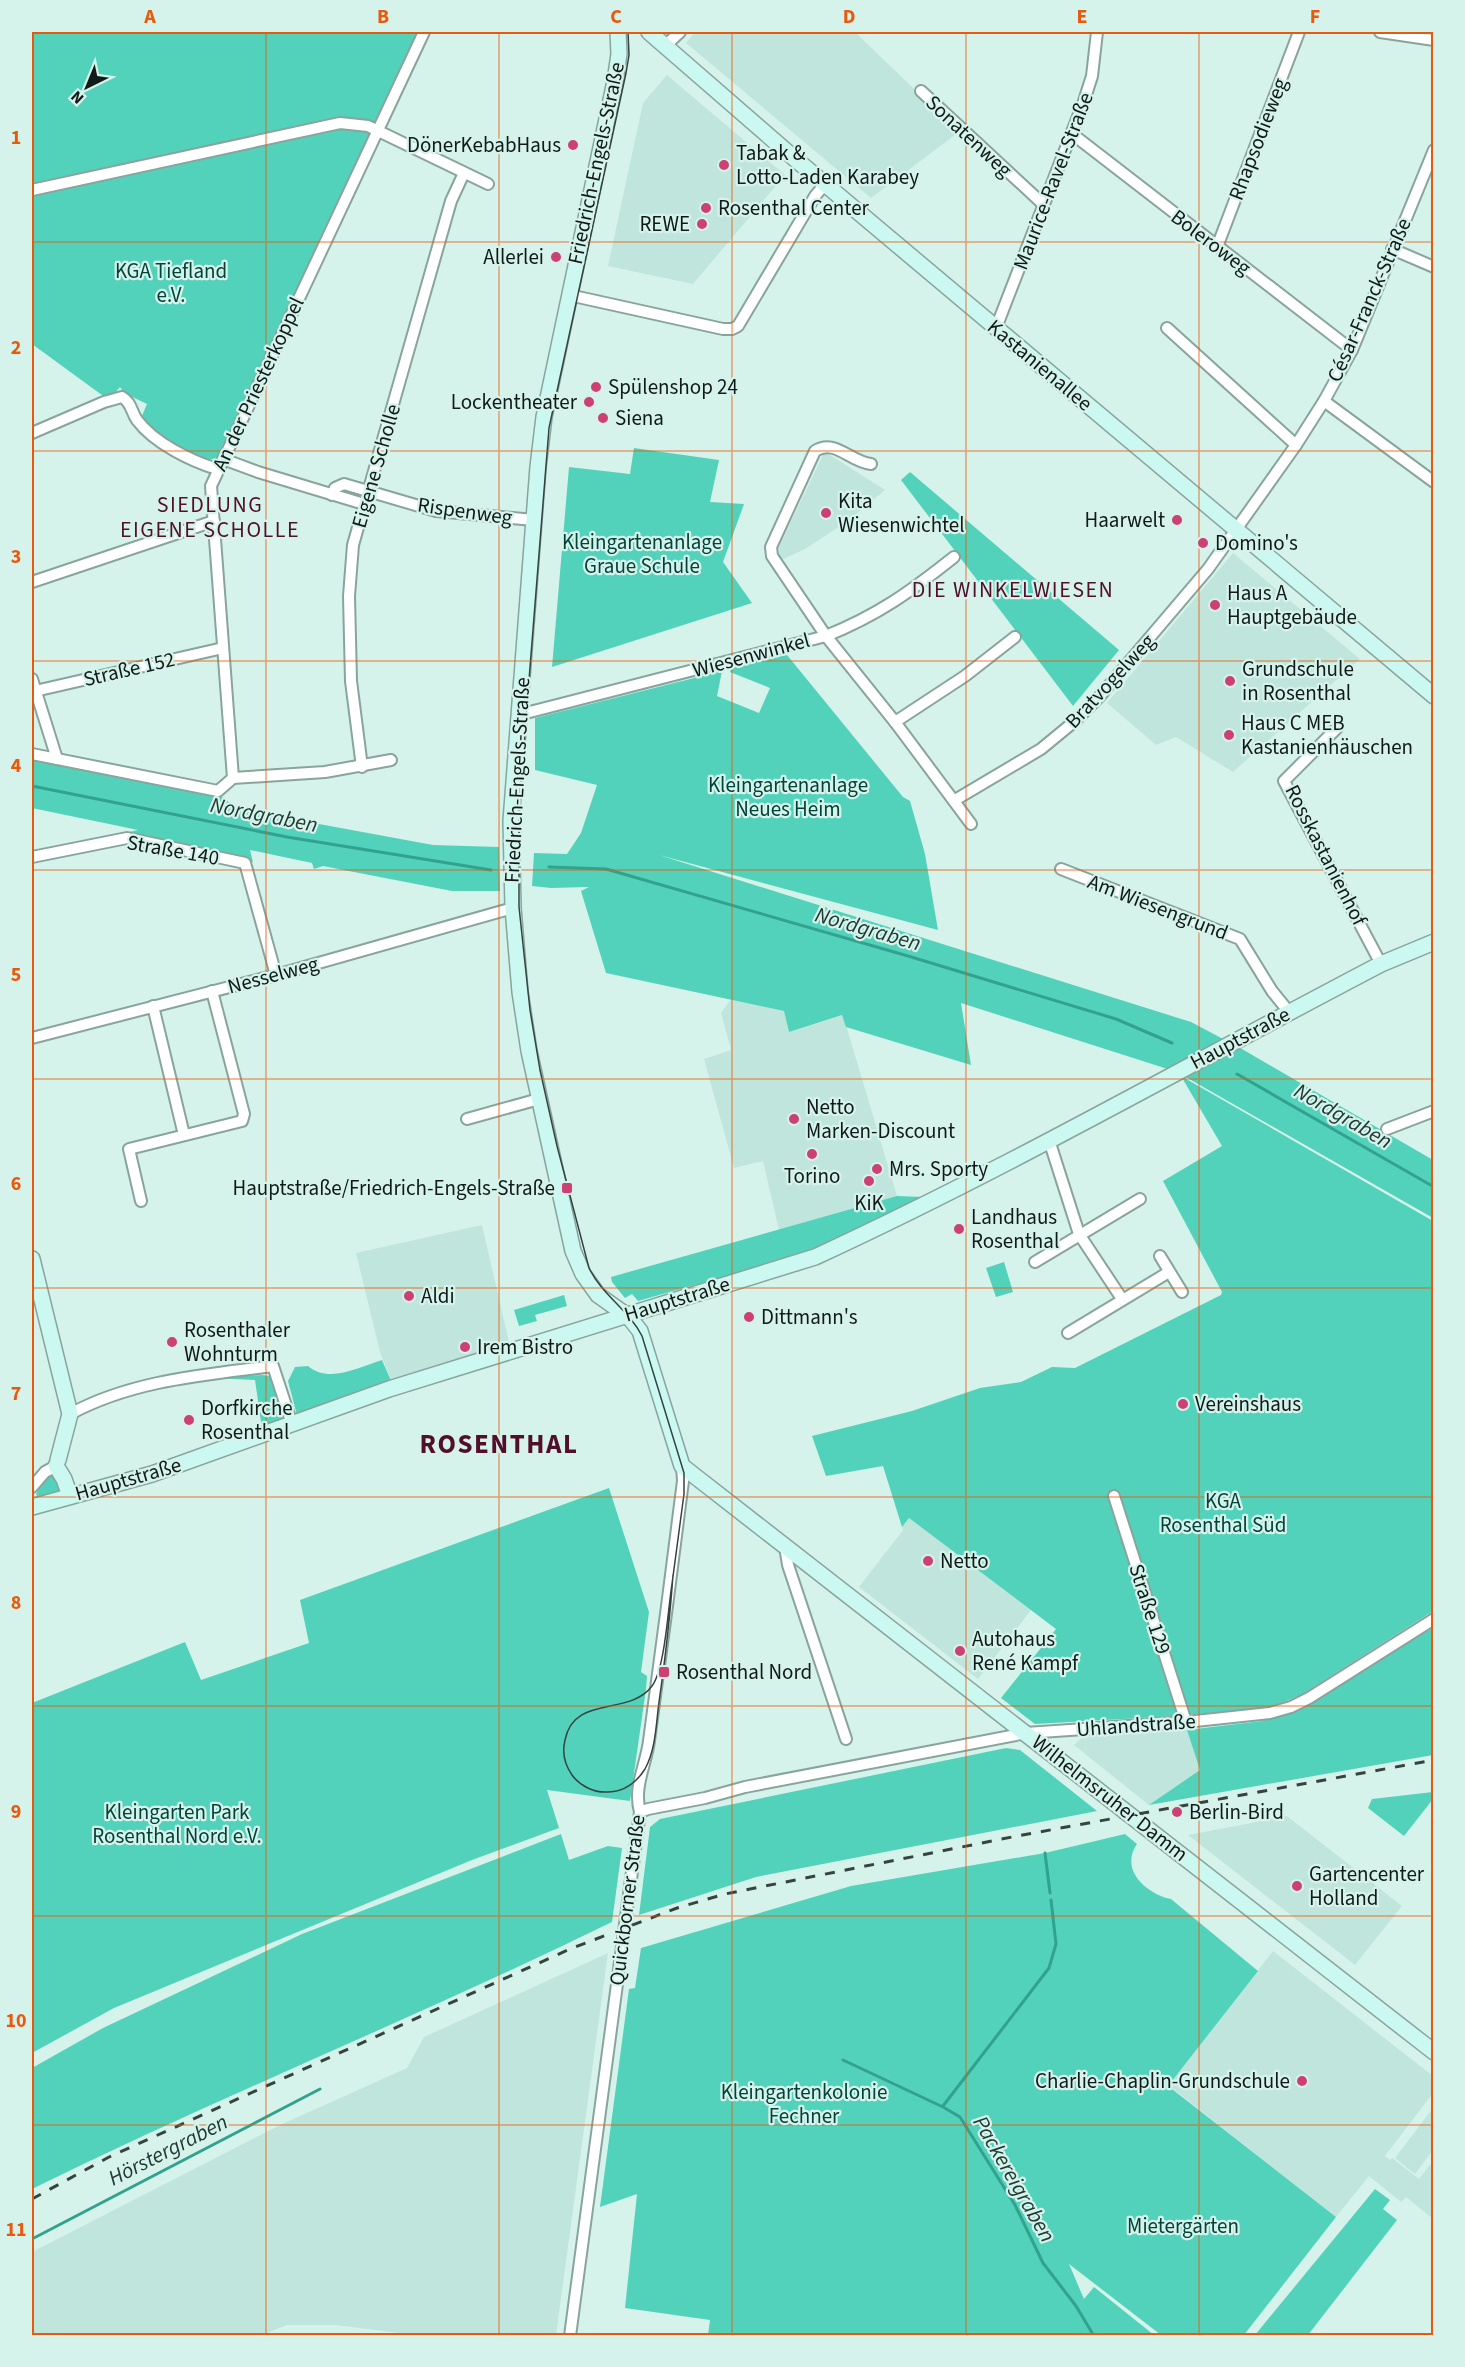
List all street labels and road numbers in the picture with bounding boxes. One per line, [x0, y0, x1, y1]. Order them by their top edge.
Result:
street label: Friedrich-Engels-Straße [560, 59, 632, 267]
street label: Rhapsodieweg [1221, 73, 1295, 205]
street label: Sonatenweg [919, 88, 1019, 184]
street label: Maurice-Ravel-Straße [1005, 88, 1101, 274]
street label: Boleroweg [1165, 202, 1258, 282]
street label: César-Franck-Straße [1319, 213, 1419, 387]
street label: An der Priesterkoppel [205, 292, 311, 476]
street label: Kastanienallee [981, 312, 1099, 418]
street label: Eigene Scholle [344, 400, 408, 532]
street label: Rispenweg [416, 490, 515, 533]
street label: Wiesenwinkel [689, 625, 813, 685]
street label: Bratvogelweg [1058, 627, 1162, 735]
street label: Straße 152 [80, 644, 178, 694]
street label: Friedrich-Engels-Straße [497, 676, 537, 884]
street label: Rosskastanienhof [1278, 779, 1375, 931]
street label: Straße 140 [124, 827, 222, 873]
street label: Am Wiesengrund [1083, 866, 1233, 948]
street label: Nesselweg [224, 948, 322, 1002]
street label: Hauptstraße [1185, 999, 1295, 1077]
street label: Hauptstraße [620, 1269, 734, 1329]
street label: Hauptstraße [71, 1450, 185, 1508]
street label: Straße 129 [1121, 1560, 1179, 1658]
street label: Uhlandstraße [1075, 1706, 1197, 1744]
street label: Wilhelmsruher Damm [1026, 1727, 1194, 1869]
street label: Quickborner Straße [602, 1813, 652, 1987]

